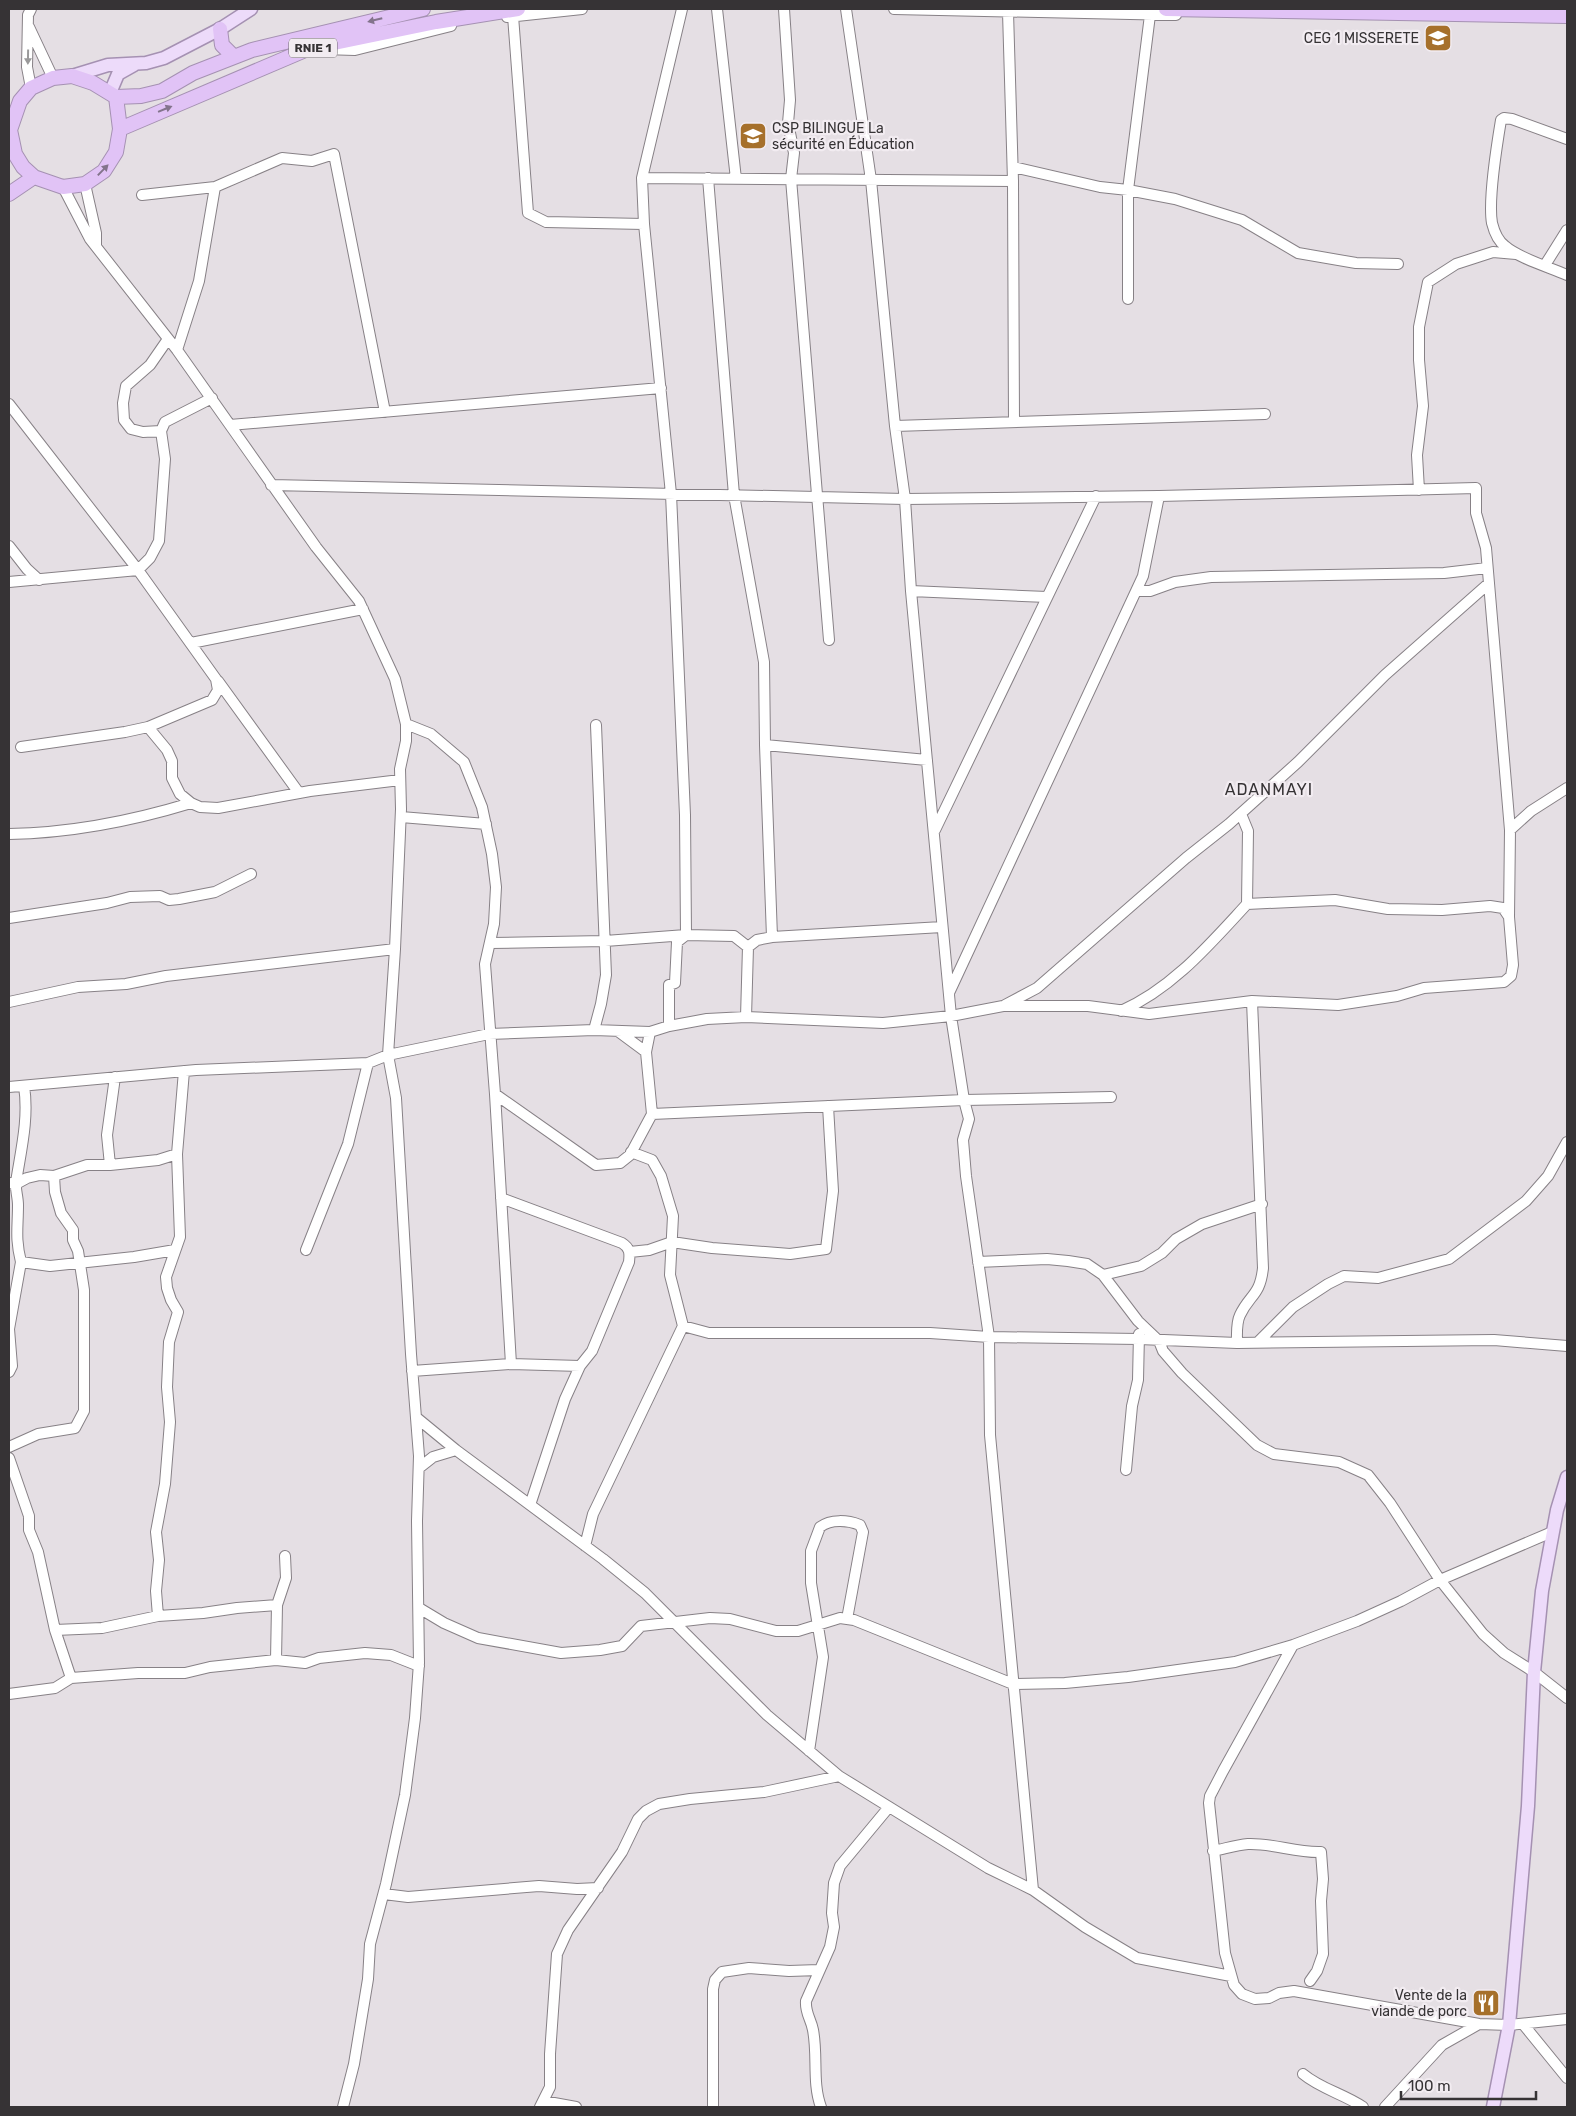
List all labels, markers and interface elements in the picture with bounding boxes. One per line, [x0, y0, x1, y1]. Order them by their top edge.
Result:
one-way arrow [368, 16, 383, 24]
school or university icon: CEG 1 MISSERETE [1423, 23, 1453, 53]
place label: CEG 1 MISSERETE [1304, 30, 1419, 47]
road number: RNIE 1 [289, 38, 337, 58]
one-way arrow [23, 50, 31, 66]
one-way arrow [157, 105, 172, 113]
place label: CSP BILINGUE La sécurité en Éducation [772, 120, 914, 153]
school or university icon: CSP BILINGUE La sécurité en Éducation [738, 121, 768, 151]
one-way arrow [97, 164, 109, 176]
district label: ADANMAYI [1225, 780, 1313, 799]
place label: Vente de la viande de porc [1371, 1987, 1467, 2020]
restaurant icon: Vente de la viande de porc [1471, 1988, 1501, 2018]
scale bar [1401, 2068, 1536, 2100]
text: 100 m [1408, 2077, 1450, 2095]

